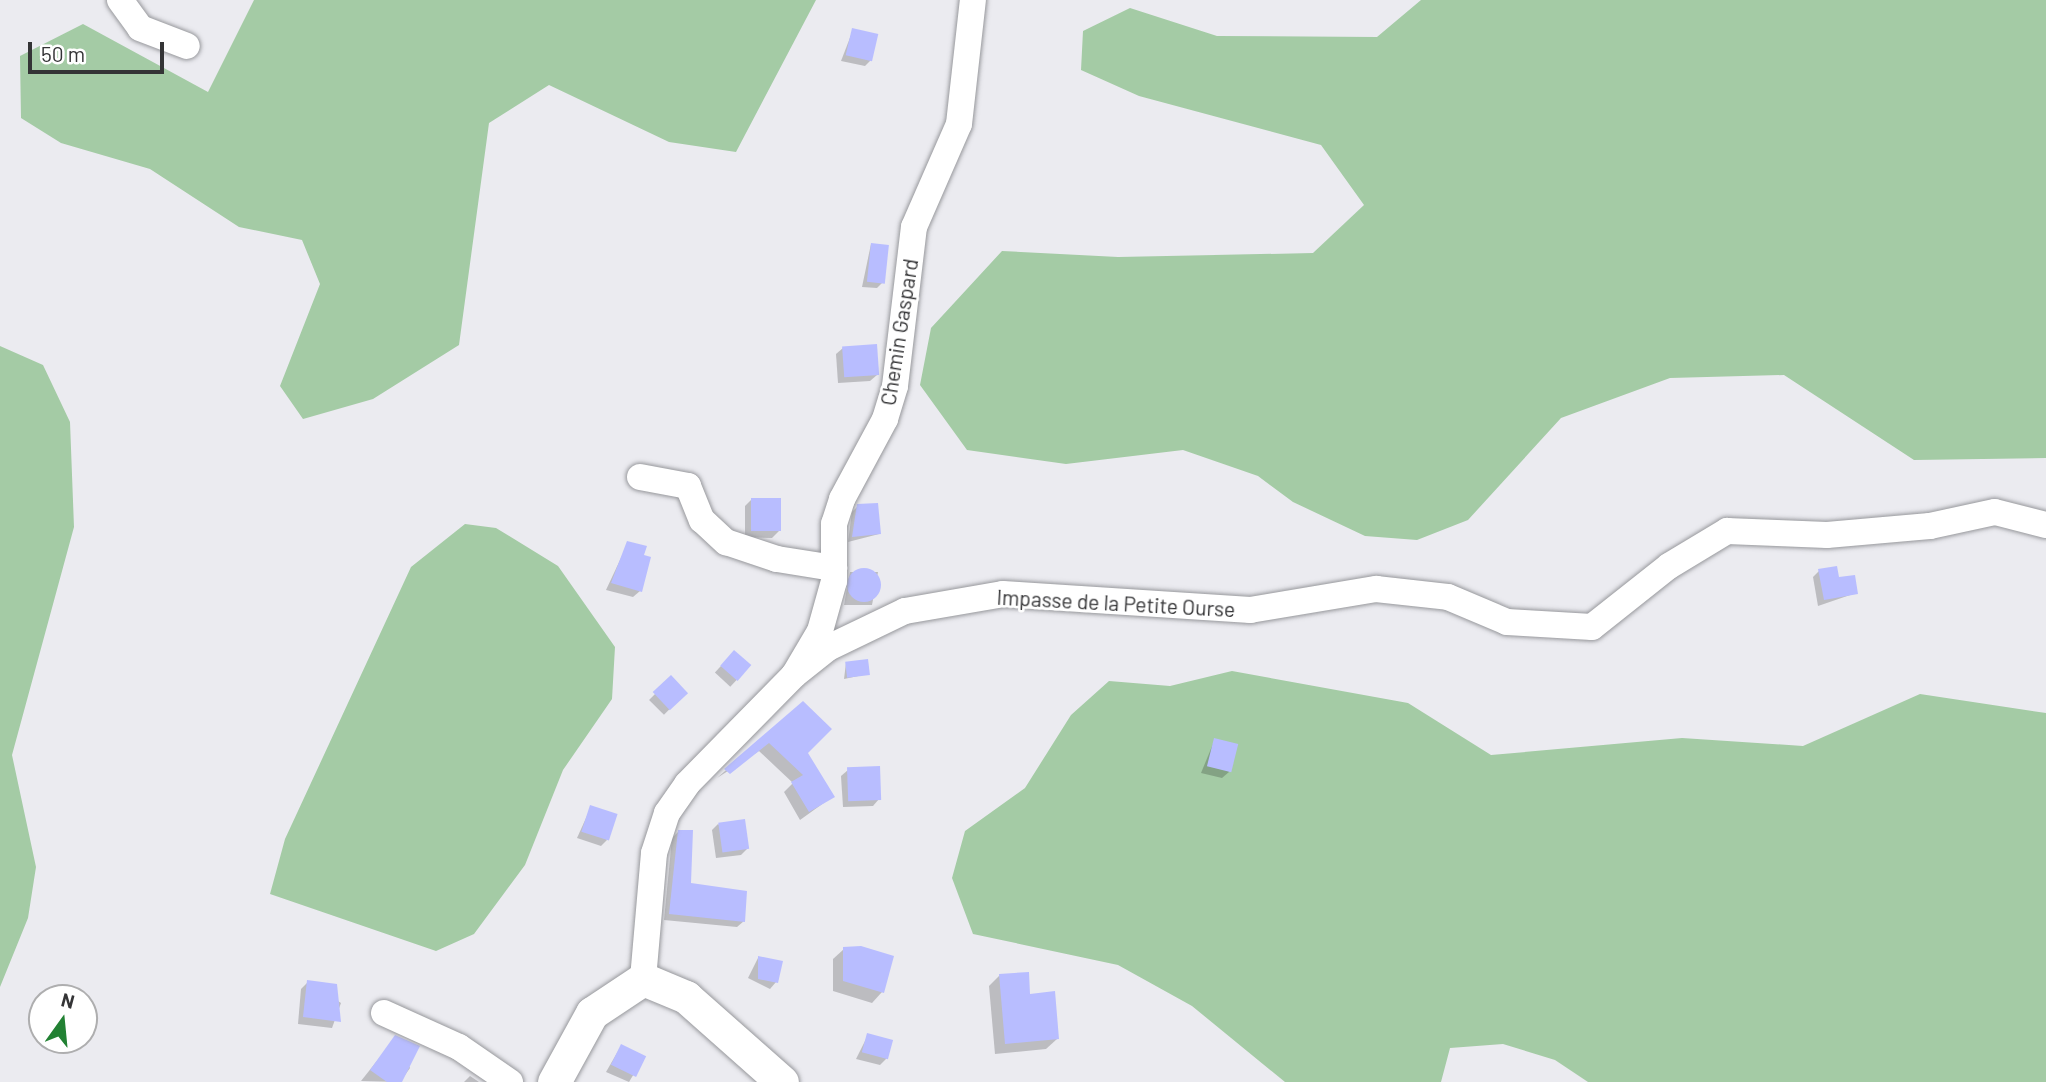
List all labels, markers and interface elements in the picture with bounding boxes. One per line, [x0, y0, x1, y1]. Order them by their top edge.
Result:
scale bar [32, 28, 168, 72]
text: 50 m [41, 41, 85, 66]
street label: Chemin Gaspard [875, 257, 923, 407]
street label: Impasse de la Petite Ourse [996, 584, 1236, 622]
north arrow [28, 984, 98, 1054]
text: N [59, 987, 77, 1013]

